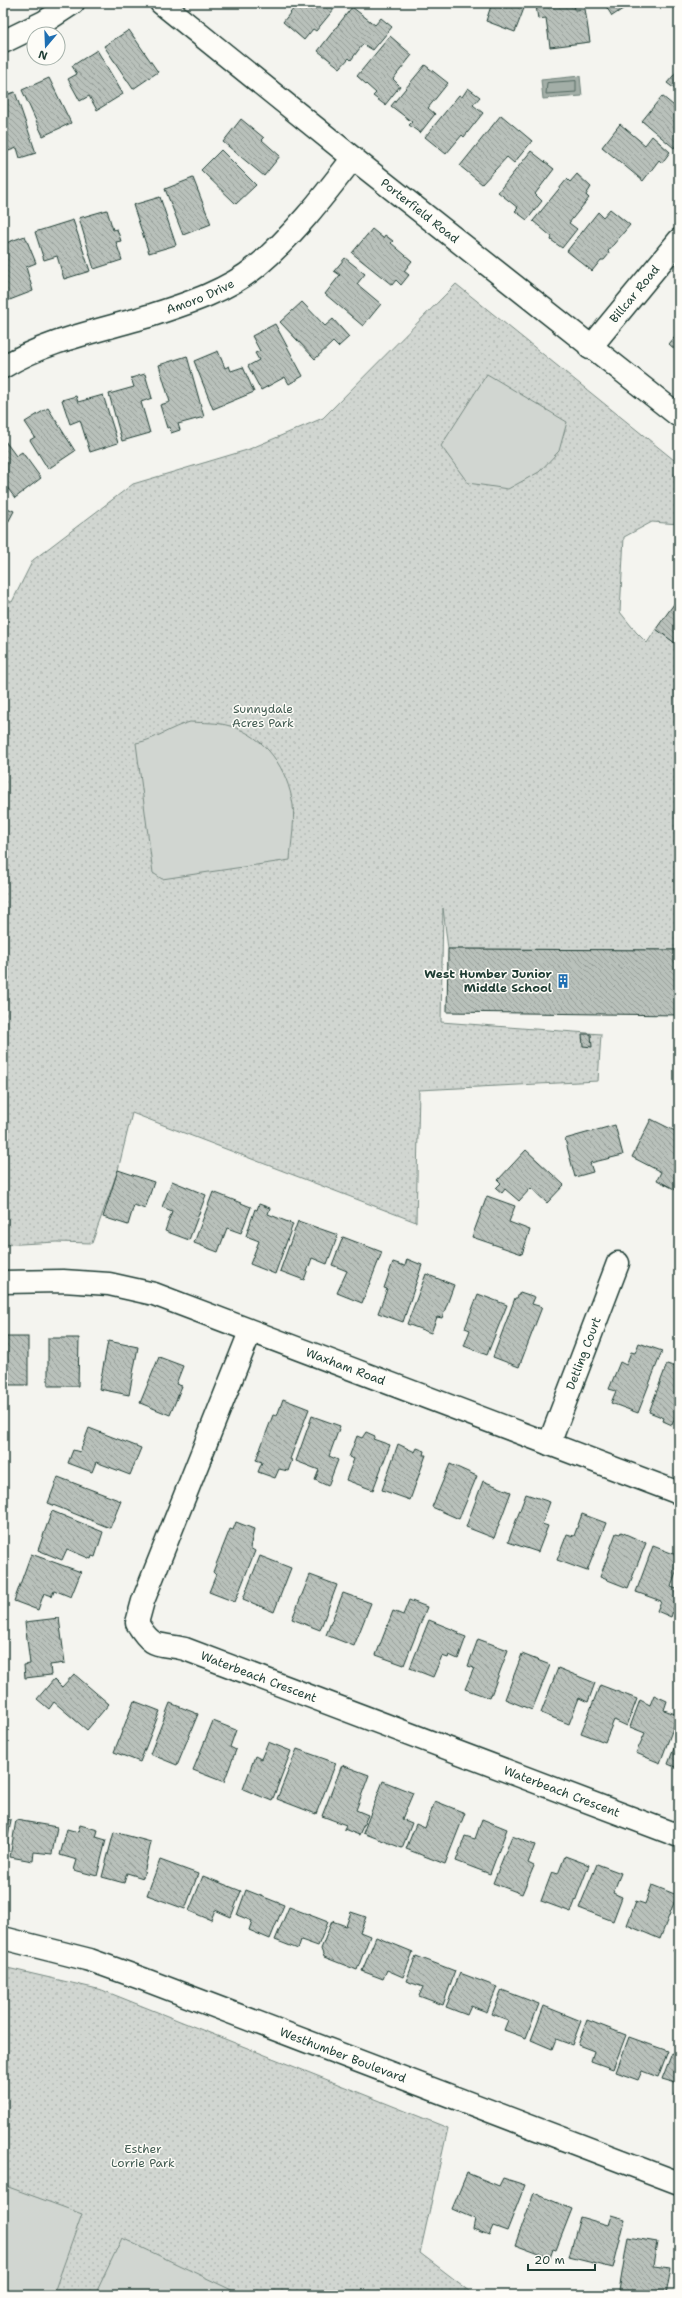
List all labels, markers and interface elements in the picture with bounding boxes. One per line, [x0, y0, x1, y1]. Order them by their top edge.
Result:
north arrow [26, 26, 66, 66]
text: N [36, 46, 49, 63]
street label: Porterfield Road [377, 175, 463, 247]
street label: Billcar Road [606, 261, 663, 326]
street label: Amoro Drive [164, 275, 237, 318]
park label: Sunnydale Acres Park [232, 701, 294, 731]
place label: West Humber Junior Middle School [424, 966, 553, 996]
building icon: West Humber Junior Middle School [555, 973, 571, 989]
street label: Detling Court [562, 1315, 605, 1392]
street label: Waxham Road [303, 1344, 388, 1389]
street label: Waterbeach Crescent [198, 1648, 319, 1706]
street label: Waterbeach Crescent [501, 1762, 622, 1821]
street label: Westhumber Boulevard [277, 2024, 409, 2087]
park label: Esther Lorrie Park [111, 2141, 175, 2171]
scale bar [528, 2246, 595, 2272]
text: 20 m [534, 2252, 565, 2268]

